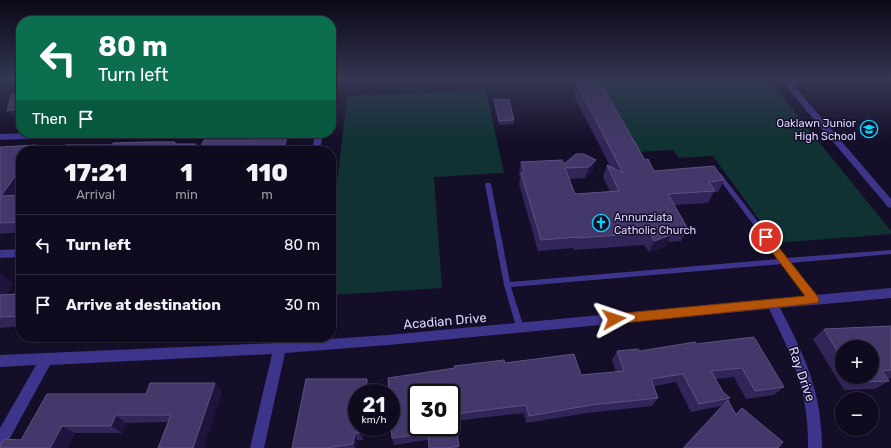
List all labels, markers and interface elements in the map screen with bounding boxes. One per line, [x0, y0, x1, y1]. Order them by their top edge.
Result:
text: 80 m [98, 30, 168, 63]
icon: left [32, 32, 84, 84]
text: Turn left [98, 64, 168, 86]
icon: arrive [75, 108, 97, 130]
text: Then [32, 110, 67, 128]
place label: Oaklawn Junior High School [777, 117, 857, 143]
school or university icon: Oaklawn Junior High School [859, 119, 879, 139]
text: 17:21 [64, 159, 127, 187]
text: 1 [180, 159, 193, 187]
text: 110 [246, 159, 288, 187]
text: Arrival [76, 187, 115, 202]
text: min [175, 187, 198, 202]
text: m [261, 187, 273, 202]
place label: Annunziata Catholic Church [614, 211, 696, 237]
church icon: Annunziata Catholic Church [591, 213, 611, 233]
pin [749, 220, 783, 254]
icon: arrive [755, 226, 777, 248]
icon: left [32, 234, 54, 256]
text: Turn left [66, 236, 131, 254]
text: 80 m [284, 236, 320, 254]
icon: arrive [32, 294, 54, 316]
text: Arrive at destination [66, 296, 221, 314]
text: 30 m [284, 296, 320, 314]
position arrow [593, 298, 635, 340]
street label: Acadian Drive [403, 310, 487, 332]
map controls [835, 340, 879, 436]
button: + [835, 340, 879, 384]
street label: Ray Drive [786, 345, 818, 403]
speed limit sign: 30 [408, 384, 460, 436]
button: − [835, 392, 879, 436]
text: 21 [363, 393, 385, 417]
text: km/h [362, 414, 386, 426]

